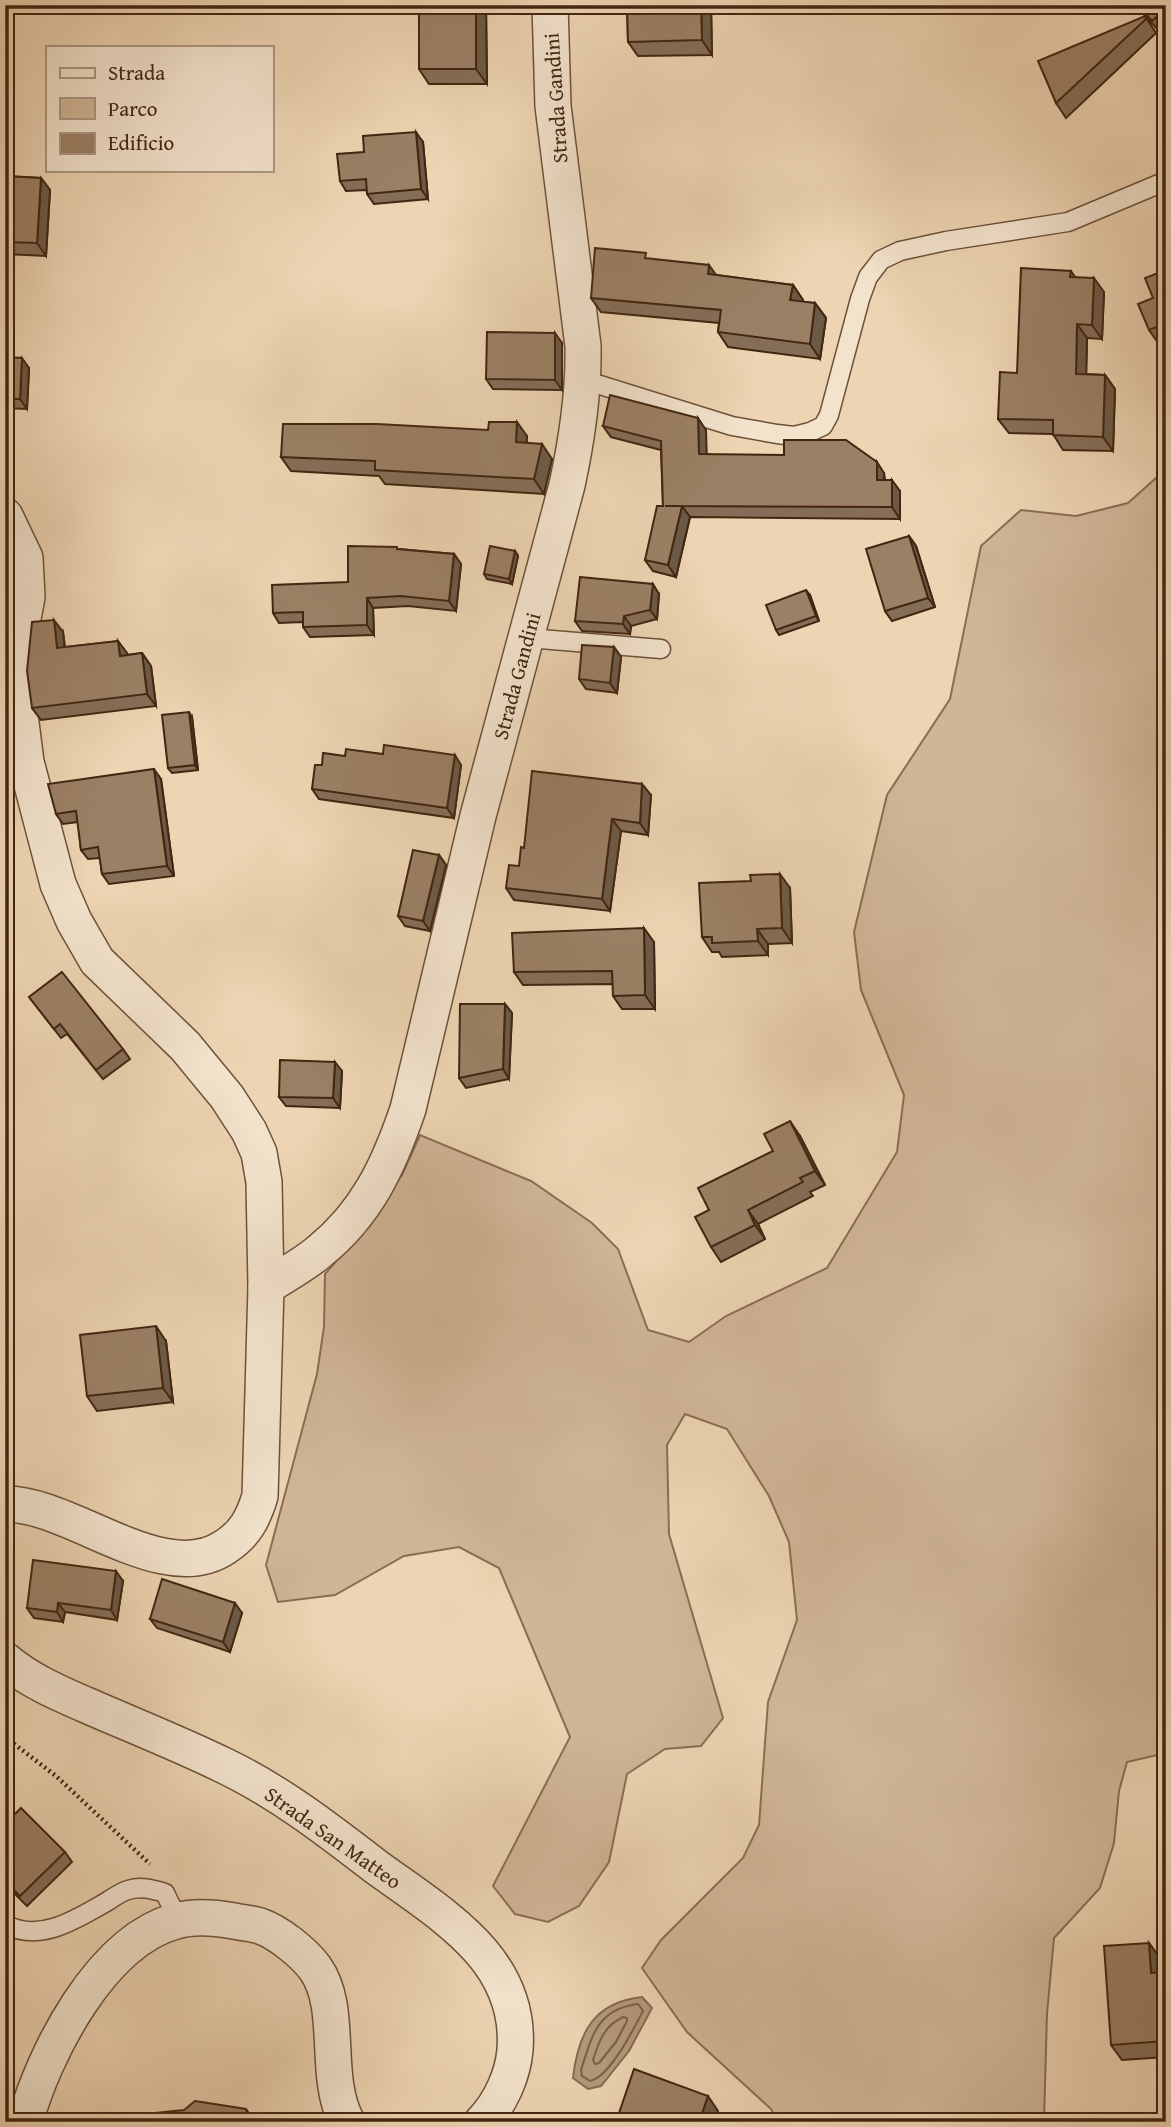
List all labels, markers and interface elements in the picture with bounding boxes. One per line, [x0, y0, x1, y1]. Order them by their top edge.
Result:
street label: Strada Gandini [535, 32, 576, 164]
legend [46, 46, 273, 172]
text: Strada [108, 57, 165, 88]
text: Parco [108, 93, 158, 124]
text: Edificio [108, 127, 174, 158]
street label: Strada Gandini [485, 609, 548, 743]
street label: Strada San Matteo [258, 1779, 408, 1896]

